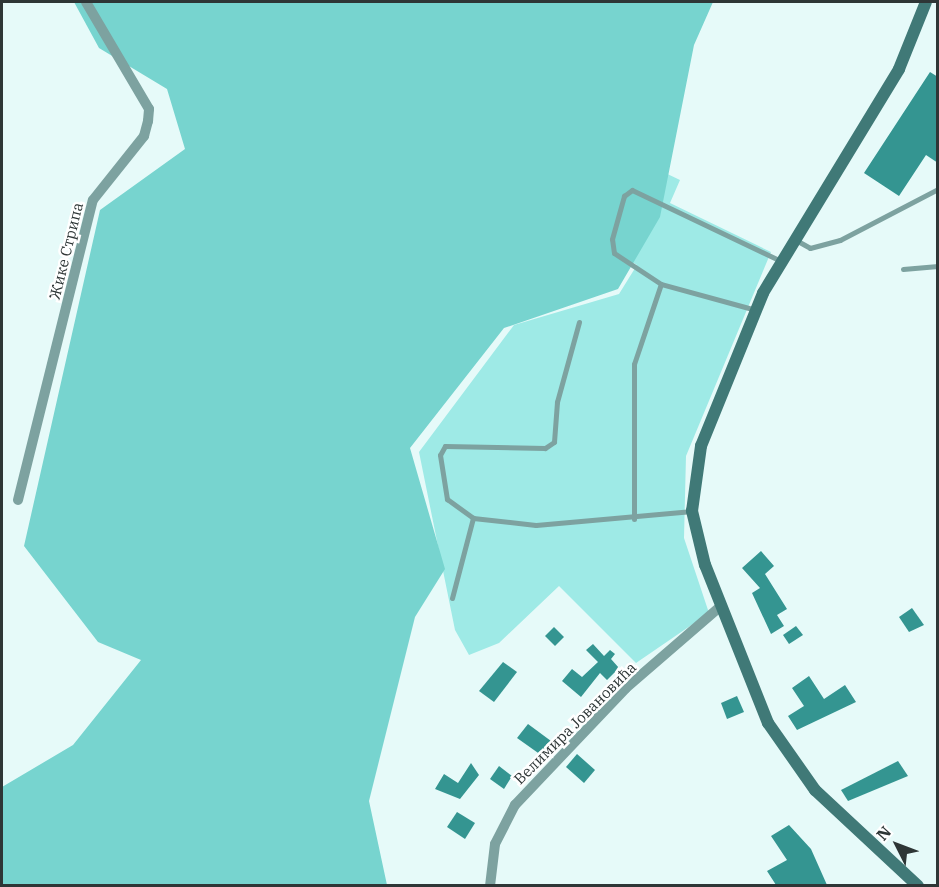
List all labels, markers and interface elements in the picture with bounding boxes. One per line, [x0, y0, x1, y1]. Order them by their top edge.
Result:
street label: Жике Стрипа [45, 201, 87, 301]
street label: Велимира Јовановића [510, 658, 640, 788]
north arrow [867, 815, 927, 875]
text: N [872, 822, 895, 844]

